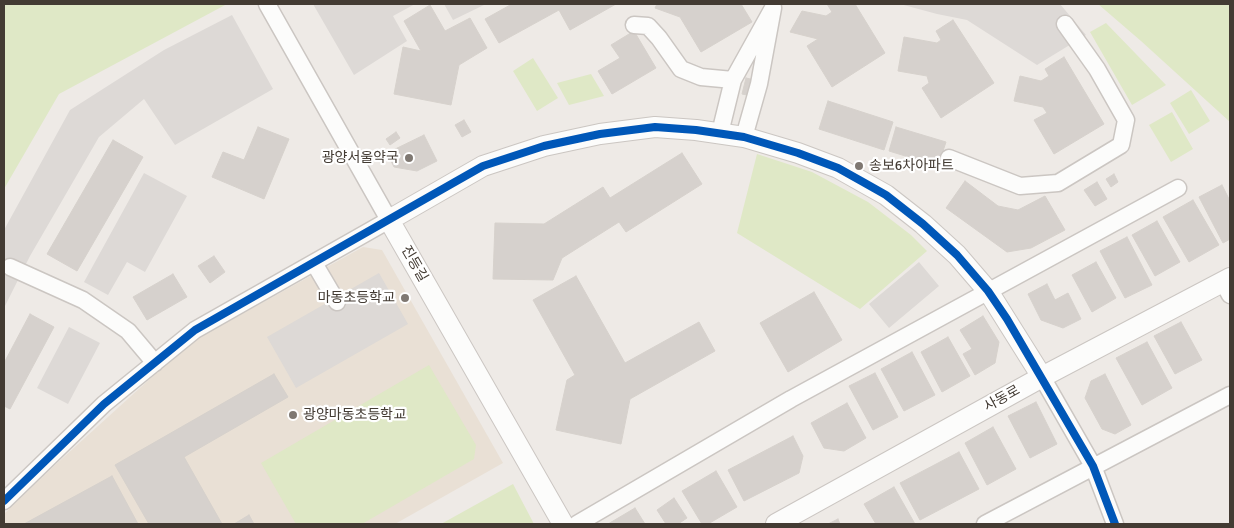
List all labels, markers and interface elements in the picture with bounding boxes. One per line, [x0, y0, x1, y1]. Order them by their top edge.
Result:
place label: 광양서울약국 [322, 150, 399, 166]
marker: 광양서울약국 [403, 152, 415, 164]
place label: 송보6차아파트 [869, 158, 954, 174]
marker: 송보6차아파트 [853, 160, 865, 172]
street label: 진등길 [397, 243, 431, 285]
place label: 마동초등학교 [318, 290, 395, 306]
marker: 마동초등학교 [399, 292, 411, 304]
street label: 사동로 [981, 382, 1023, 416]
place label: 광양마동초등학교 [303, 407, 406, 423]
marker: 광양마동초등학교 [287, 409, 299, 421]

